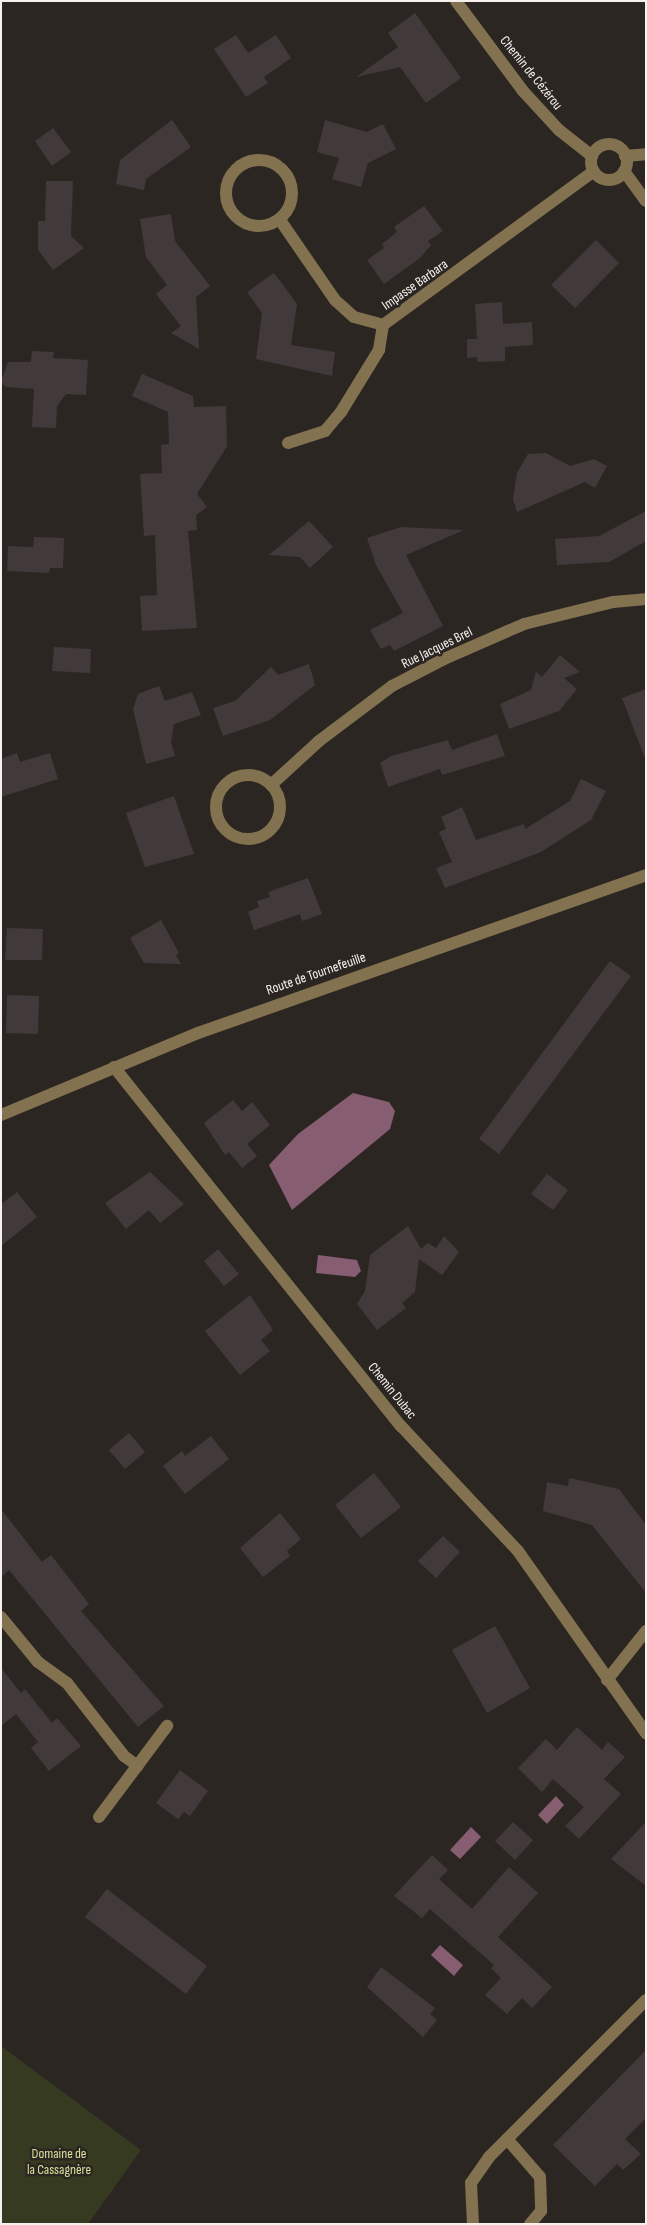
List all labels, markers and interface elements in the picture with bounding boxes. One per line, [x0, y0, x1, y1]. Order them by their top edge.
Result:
street label: Chemin de Cézérou [496, 33, 566, 113]
street label: Impasse Barbara [379, 256, 451, 314]
street label: Rue Jacques Brel [399, 624, 475, 672]
street label: Route de Tournefeuille [264, 949, 368, 999]
street label: Chemin Dubac [364, 1359, 420, 1423]
park label: Domaine de la Cassagnère [27, 2146, 91, 2178]

